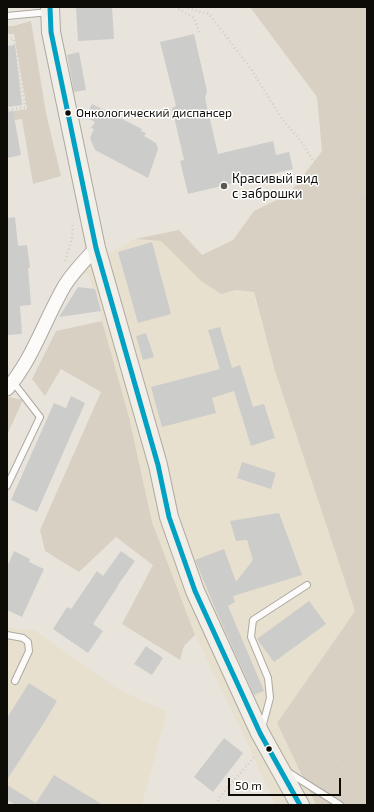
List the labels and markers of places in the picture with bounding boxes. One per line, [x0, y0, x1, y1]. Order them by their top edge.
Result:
place label: Онкологический диспансер [76, 106, 232, 120]
marker: Онкологический диспансер [63, 108, 73, 118]
place label: Красивый вид с заброшки [232, 171, 318, 202]
marker: Красивый вид с заброшки [219, 181, 229, 191]
unlabelled marker [264, 744, 274, 754]

